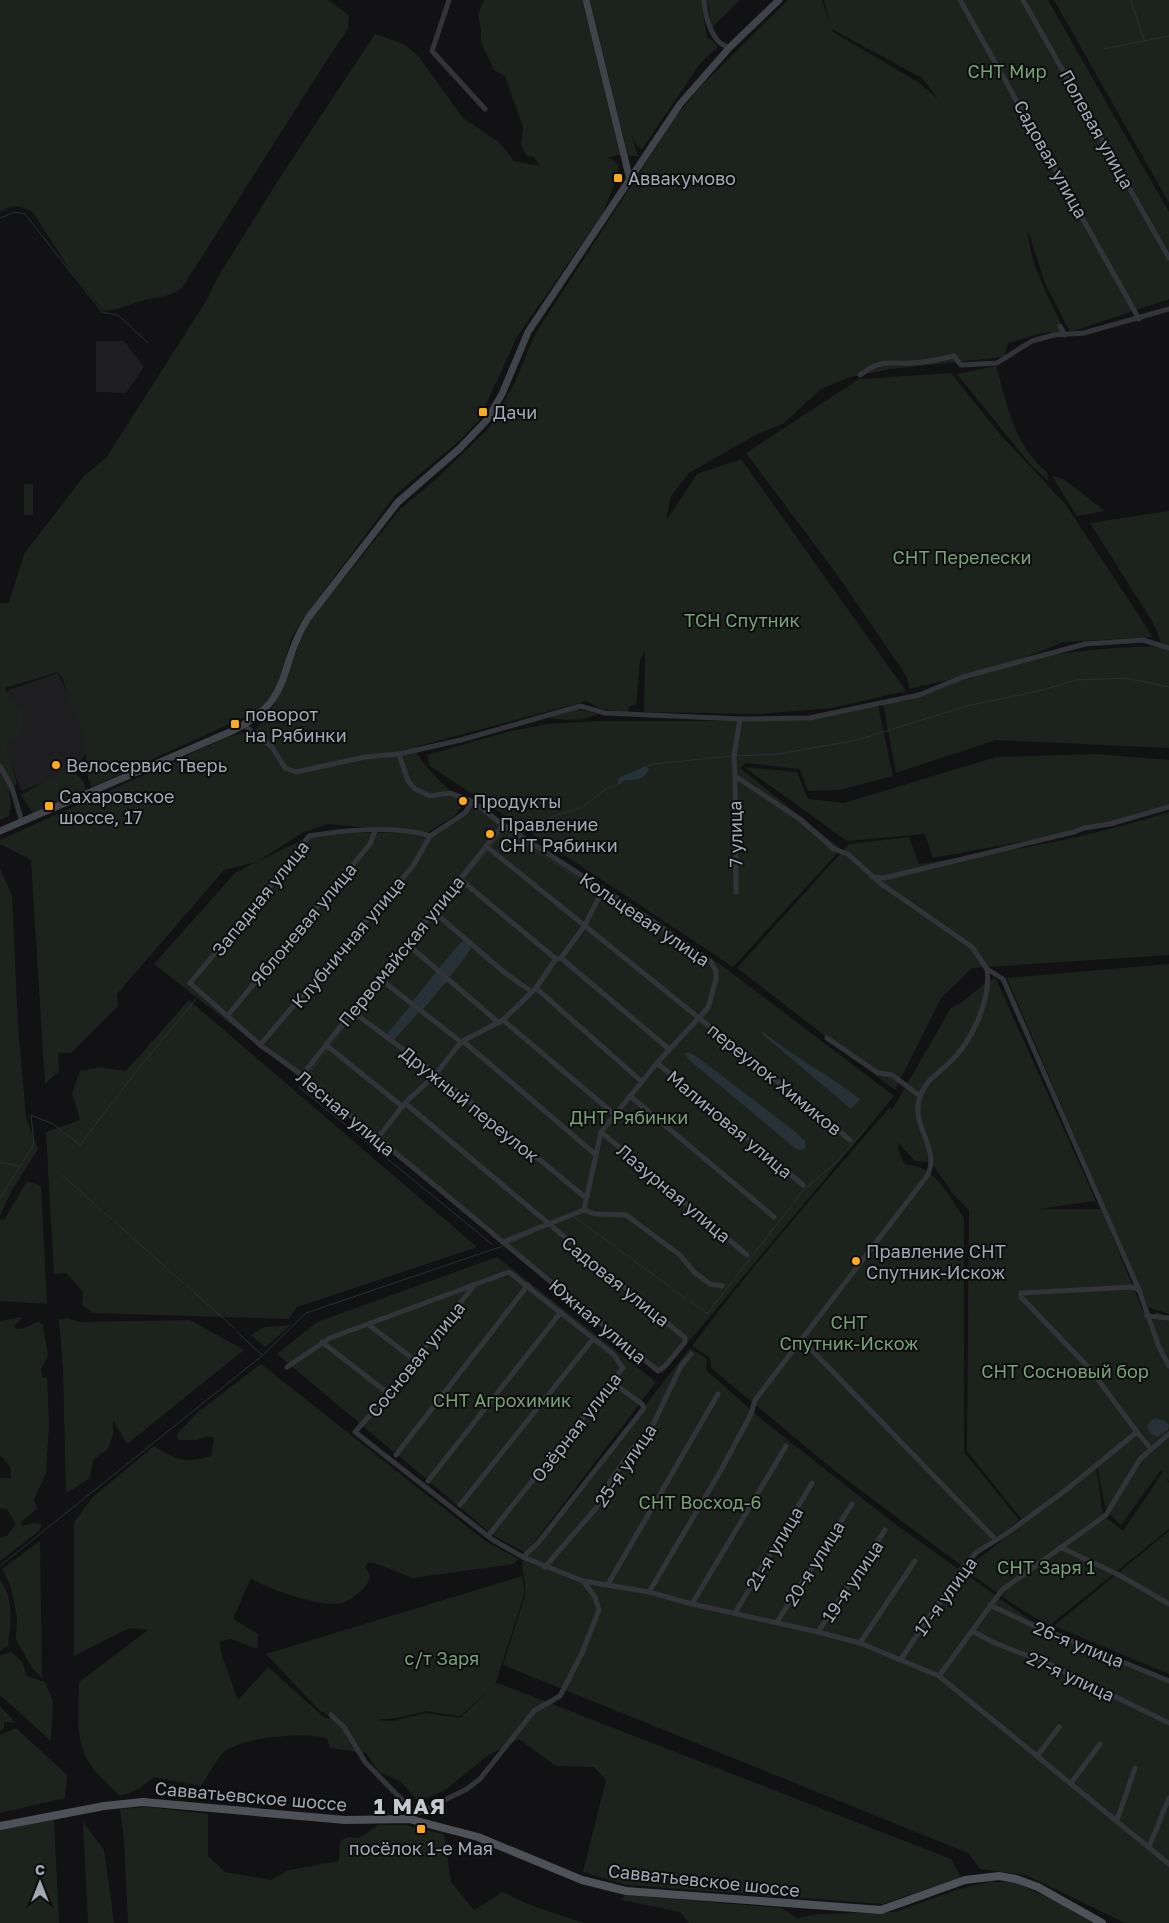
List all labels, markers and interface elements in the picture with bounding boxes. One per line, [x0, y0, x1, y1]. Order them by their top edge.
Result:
park label: СНТ Мир [967, 60, 1047, 82]
street label: Полевая улица [1055, 66, 1139, 192]
street label: Садовая улица [1009, 96, 1093, 222]
place label: Аввакумово [628, 167, 736, 189]
marker: Аввакумово [612, 172, 624, 184]
place label: Дачи [493, 401, 537, 423]
marker: Дачи [477, 406, 489, 418]
park label: СНТ Перелески [893, 546, 1031, 568]
park label: ТСН Спутник [684, 609, 800, 631]
place label: поворот на Рябинки [245, 703, 347, 746]
marker: поворот на Рябинки [229, 718, 241, 730]
place label: Велосервис Тверь [66, 754, 227, 776]
marker: Велосервис Тверь [50, 759, 62, 771]
place label: Сахаровское шоссе, 17 [59, 785, 174, 828]
place label: Продукты [473, 790, 561, 812]
marker: Продукты [457, 795, 469, 807]
marker: Сахаровское шоссе, 17 [43, 800, 55, 812]
street label: 7 улица [723, 800, 747, 868]
place label: Правление СНТ Рябинки [500, 813, 618, 856]
marker: Правление СНТ Рябинки [484, 828, 496, 840]
street label: Западная улица [207, 836, 313, 960]
street label: Яблоневая улица [245, 858, 361, 990]
street label: Кольцевая улица [576, 867, 714, 971]
street label: Первомайская улица [333, 871, 469, 1031]
street label: Клубничная улица [287, 872, 409, 1012]
street label: переулок Химиков [704, 1018, 846, 1140]
street label: Дружный переулок [396, 1041, 544, 1167]
street label: Лесная улица [292, 1065, 400, 1161]
street label: Малиновая улица [663, 1065, 797, 1183]
park label: ДНТ Рябинки [570, 1106, 688, 1128]
street label: Лазурная улица [613, 1139, 735, 1247]
street label: Садовая улица [558, 1231, 674, 1331]
place label: Правление СНТ Спутник-Искож [866, 1240, 1006, 1283]
marker: Правление СНТ Спутник-Искож [850, 1255, 862, 1267]
street label: Южная улица [545, 1274, 651, 1368]
street label: Сосновая улица [363, 1297, 469, 1421]
park label: СНТ Спутник-Искож [779, 1311, 919, 1354]
park label: СНТ Сосновый бор [981, 1360, 1149, 1382]
street label: Озёрная улица [526, 1368, 626, 1486]
park label: СНТ Агрохимик [433, 1389, 571, 1411]
street label: 25-я улица [589, 1419, 661, 1511]
park label: СНТ Восход-6 [639, 1491, 761, 1513]
street label: 21-я улица [740, 1502, 808, 1594]
street label: 20-я улица [779, 1516, 849, 1610]
street label: 19-я улица [817, 1536, 887, 1626]
street label: 17-я улица [909, 1552, 981, 1640]
park label: СНТ Заря 1 [997, 1556, 1095, 1578]
street label: 26-я улица [1031, 1616, 1127, 1672]
street label: 27-я улица [1024, 1646, 1118, 1706]
park label: с/т Заря [405, 1647, 479, 1669]
street label: Савватьевское шоссе [154, 1777, 348, 1815]
district label: 1 МАЯ [374, 1792, 446, 1819]
marker: посёлок 1-е Мая [415, 1823, 427, 1835]
place label: посёлок 1-е Мая [349, 1837, 493, 1859]
north arrow [15, 1858, 65, 1908]
street label: Савватьевское шоссе [607, 1859, 801, 1901]
text: С [35, 1861, 45, 1878]

